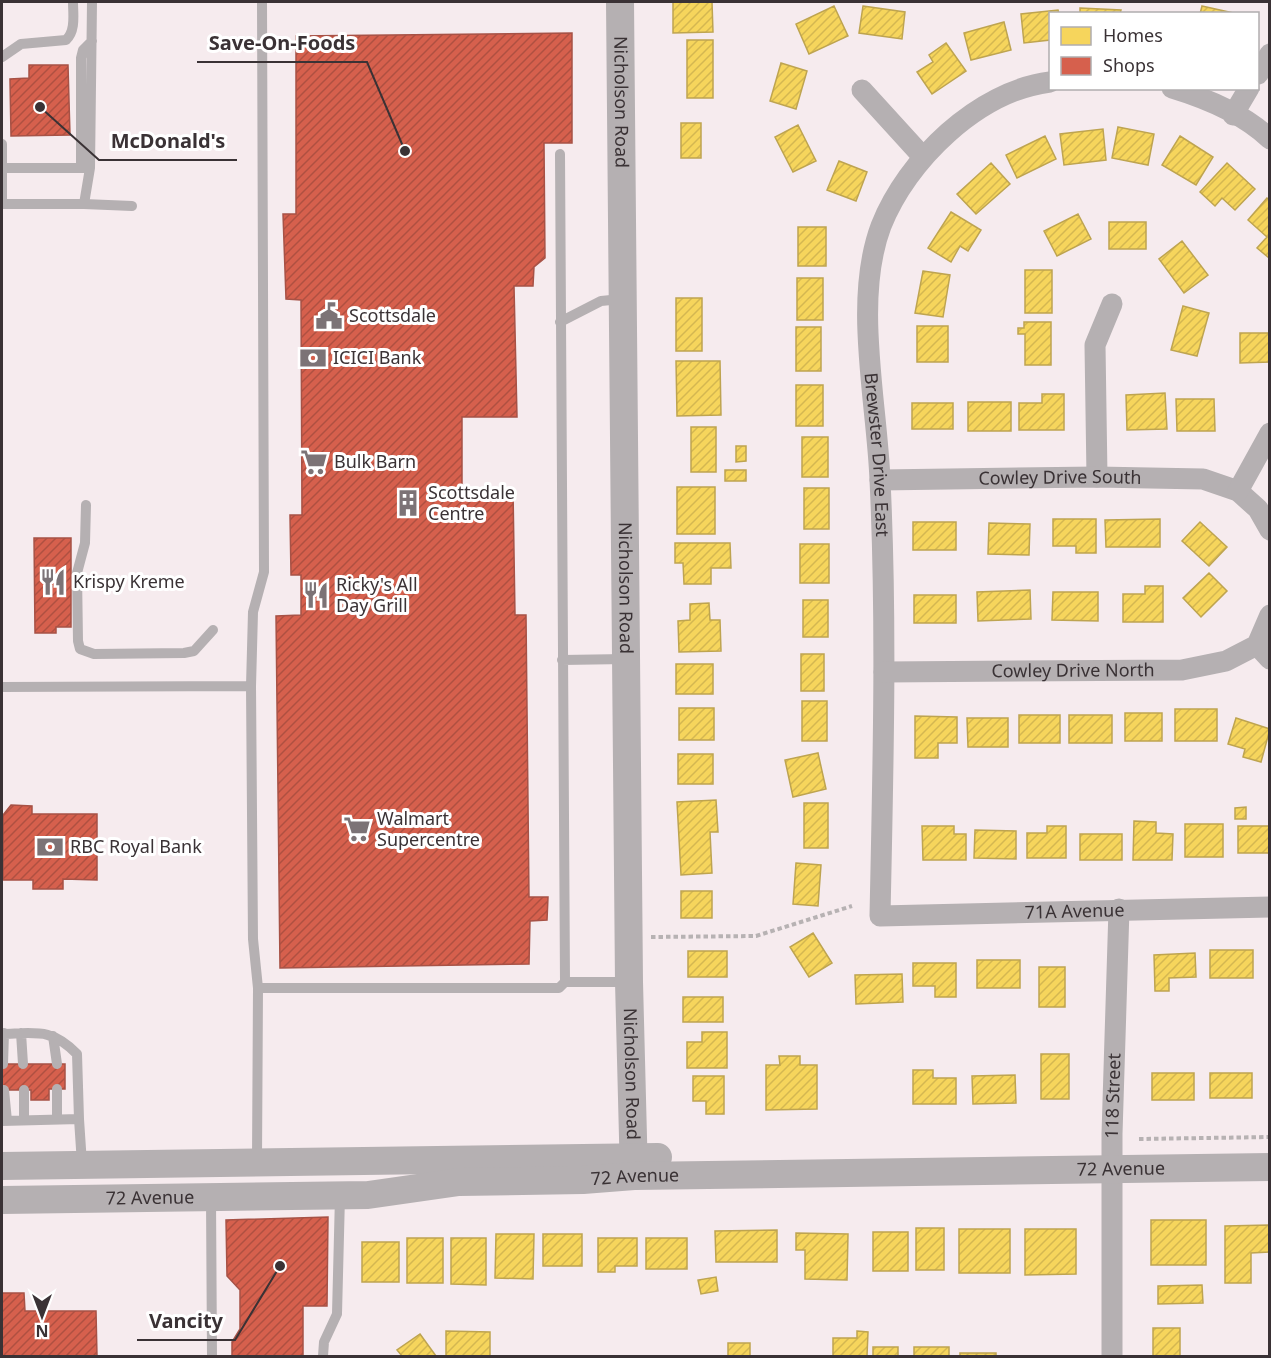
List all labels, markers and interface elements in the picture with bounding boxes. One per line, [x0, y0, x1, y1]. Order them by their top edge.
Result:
legend [1049, 12, 1259, 90]
text: Homes [1103, 23, 1163, 47]
callout: Save-On-Foods [197, 24, 367, 62]
text: Save-On-Foods [209, 29, 355, 56]
street label: Nicholson Road [609, 36, 635, 168]
text: Shops [1103, 53, 1155, 77]
callout: McDonald's [99, 122, 237, 160]
text: McDonald's [111, 127, 225, 154]
public building icon: Scottsdale [314, 301, 344, 331]
place label: Scottsdale [349, 303, 436, 327]
bank icon: ICICI Bank [298, 343, 328, 373]
place label: ICICI Bank [333, 345, 422, 369]
street label: Brewster Drive East [860, 372, 895, 538]
supermarket icon: Bulk Barn [299, 447, 329, 477]
place label: Bulk Barn [334, 449, 416, 473]
street label: Cowley Drive South [978, 464, 1142, 490]
place label: Scottsdale Centre [428, 480, 515, 525]
building icon: Scottsdale Centre [393, 488, 423, 518]
street label: Nicholson Road [614, 522, 639, 654]
restaurant icon: Krispy Kreme [38, 567, 68, 597]
place label: Krispy Kreme [73, 569, 185, 593]
place label: Ricky's All Day Grill [336, 572, 418, 617]
restaurant icon: Ricky's All Day Grill [301, 580, 331, 610]
street label: Cowley Drive North [991, 657, 1155, 682]
place label: Walmart Supercentre [377, 806, 480, 851]
supermarket icon: Walmart Supercentre [342, 814, 372, 844]
bank icon: RBC Royal Bank [35, 832, 65, 862]
place label: RBC Royal Bank [70, 834, 202, 858]
street label: 71A Avenue [1024, 897, 1125, 924]
street label: Nicholson Road [619, 1007, 646, 1140]
street label: 118 Street [1099, 1052, 1126, 1139]
street label: 72 Avenue [1076, 1155, 1165, 1181]
street label: 72 Avenue [590, 1162, 679, 1190]
street label: 72 Avenue [106, 1184, 194, 1210]
north arrow [12, 1286, 72, 1346]
callout: Vancity [137, 1302, 235, 1340]
text: Vancity [149, 1307, 224, 1334]
text: N [35, 1320, 49, 1342]

